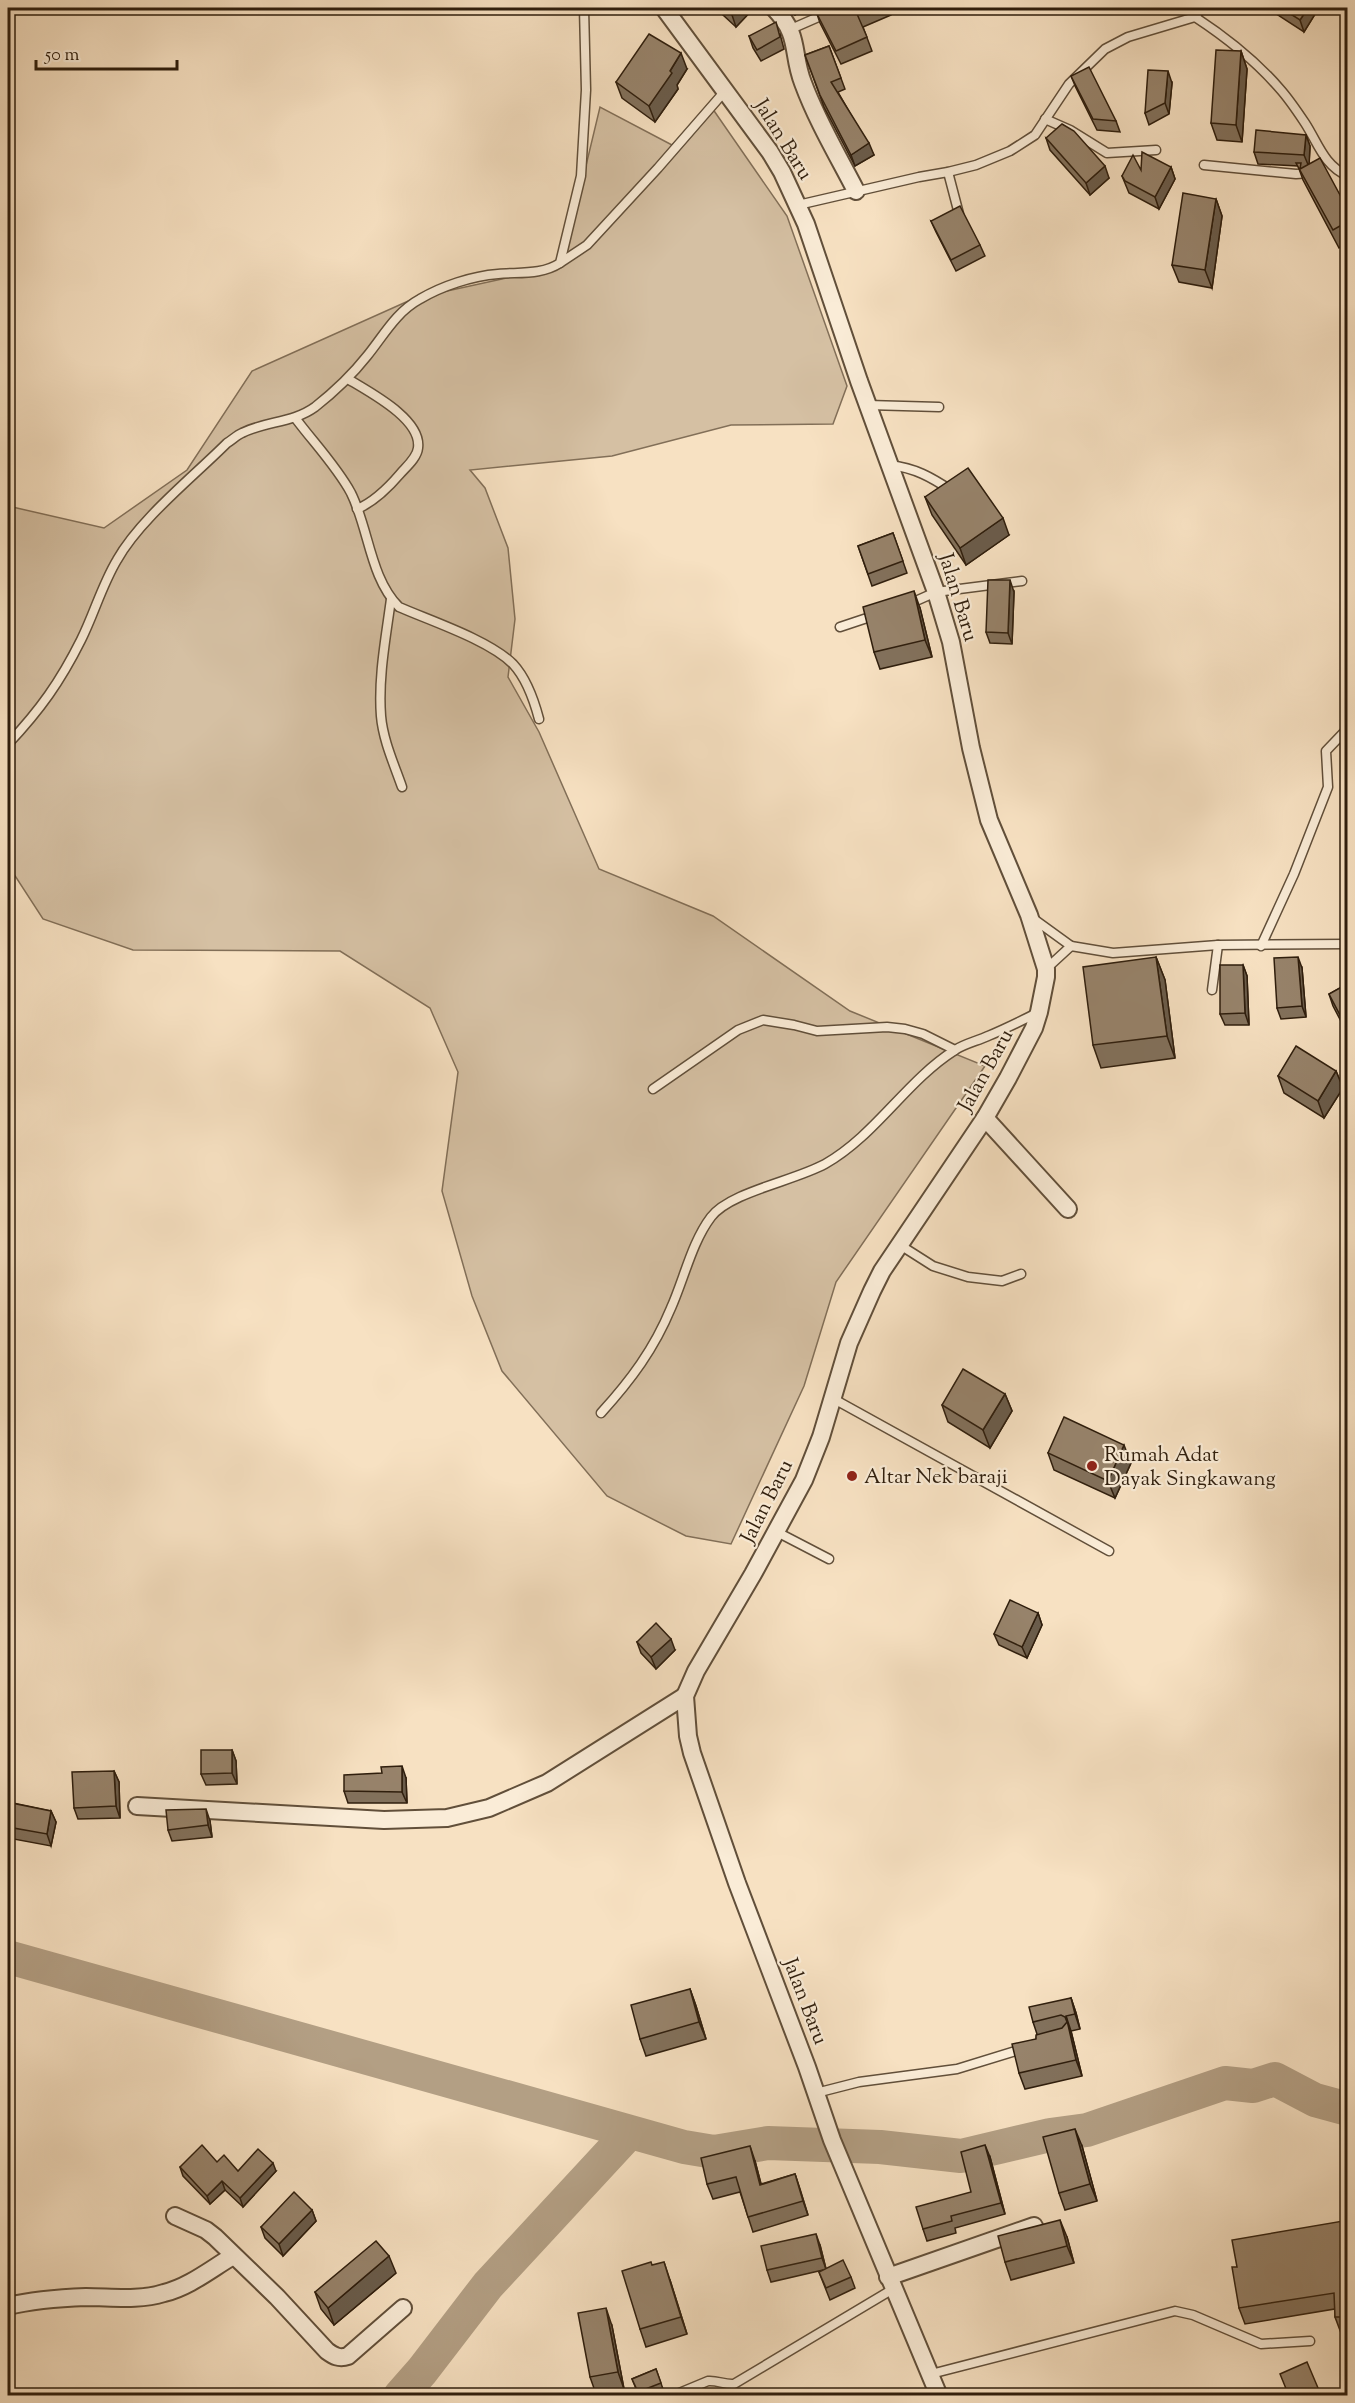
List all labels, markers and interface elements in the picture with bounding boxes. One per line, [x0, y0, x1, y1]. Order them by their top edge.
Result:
scale bar [36, 33, 177, 71]
text: 50 m [44, 43, 80, 69]
street label: Jalan Baru [745, 93, 819, 187]
street label: Jalan Baru [929, 549, 985, 645]
street label: Jalan Baru [951, 1024, 1022, 1119]
place label: Rumah Adat Dayak Singkawang [1104, 1441, 1276, 1495]
street label: Jalan Baru [733, 1455, 802, 1550]
marker: Rumah Adat Dayak Singkawang [1085, 1459, 1099, 1473]
place label: Altar Nek baraji [864, 1463, 1008, 1493]
marker: Altar Nek baraji [845, 1469, 859, 1483]
street label: Jalan Baru [774, 1953, 834, 2049]

